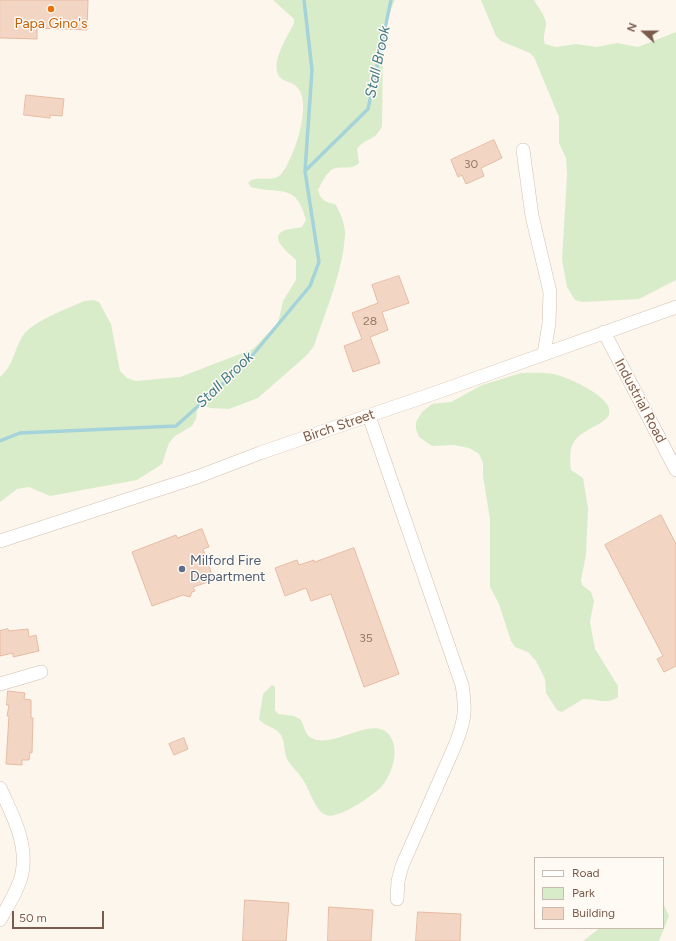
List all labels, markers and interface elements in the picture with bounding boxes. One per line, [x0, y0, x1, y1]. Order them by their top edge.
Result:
marker: Papa Gino's [46, 4, 56, 14]
north arrow [624, 12, 664, 52]
place label: Papa Gino's [14, 16, 88, 32]
text: N [625, 21, 640, 34]
water label: Stall Brook [362, 24, 394, 100]
house number: 30 [464, 157, 478, 171]
house number: 28 [363, 314, 377, 328]
water label: Stall Brook [192, 348, 258, 412]
street label: Industrial Road [611, 356, 669, 446]
street label: Birch Street [301, 406, 377, 446]
place label: Milford Fire Department [190, 553, 265, 586]
marker: Milford Fire Department [177, 564, 187, 574]
house number: 35 [359, 631, 373, 645]
legend [534, 857, 664, 929]
text: Road [572, 866, 600, 880]
text: Park [572, 886, 595, 900]
scale bar [14, 903, 106, 929]
text: Building [572, 906, 615, 920]
text: 50 m [19, 911, 47, 925]

